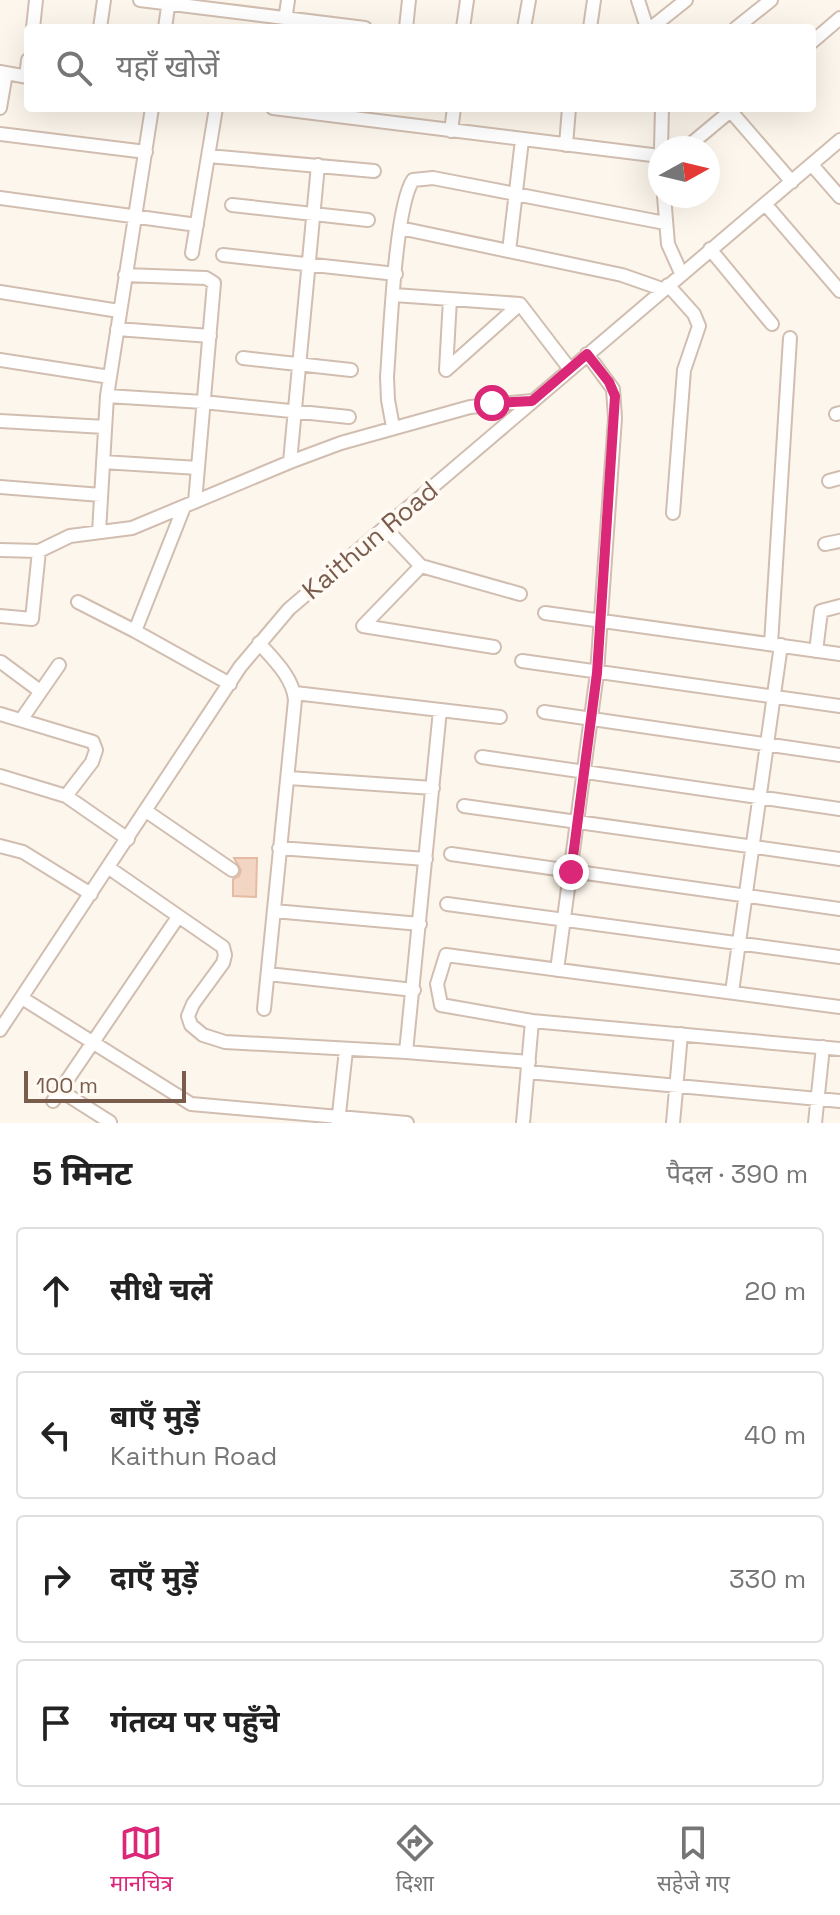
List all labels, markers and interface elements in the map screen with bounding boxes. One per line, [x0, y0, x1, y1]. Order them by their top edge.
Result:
search box [24, 24, 816, 112]
icon: search [52, 46, 96, 90]
text: यहाँ खोजें [116, 47, 219, 86]
north arrow [648, 136, 720, 208]
route start [474, 385, 510, 421]
street label: Kaithun Road [295, 473, 445, 607]
route end [553, 854, 589, 890]
scale bar [24, 1067, 186, 1103]
text: 100 m [36, 1071, 98, 1099]
text: 5 मिनट [32, 1152, 132, 1195]
text: पैदल · 390 m [666, 1157, 808, 1191]
icon: ahead [34, 1269, 78, 1313]
text: सीधे चलें [110, 1270, 212, 1309]
text: 20 m [745, 1274, 806, 1308]
text: बाएँ मुड़ें [110, 1397, 200, 1436]
icon: left [34, 1413, 78, 1457]
text: 40 m [744, 1418, 806, 1452]
text: Kaithun Road [110, 1439, 277, 1473]
icon: right [34, 1557, 78, 1601]
text: दाएँ मुड़ें [110, 1558, 198, 1597]
text: 330 m [729, 1562, 806, 1596]
icon: arrive [34, 1701, 78, 1745]
text: गंतव्य पर पहुँचे [110, 1702, 279, 1741]
tab: मानचित्र [110, 1821, 173, 1900]
tab: दिशा [393, 1821, 437, 1900]
tab: सहेजे गए [657, 1821, 730, 1900]

